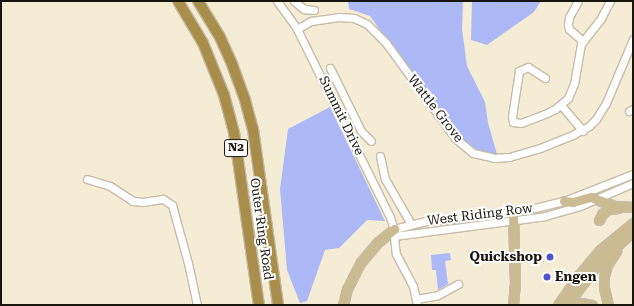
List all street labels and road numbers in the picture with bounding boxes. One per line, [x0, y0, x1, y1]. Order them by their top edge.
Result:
street label: Wattle Grove [404, 72, 466, 146]
street label: Summit Drive [315, 74, 367, 158]
road number: N2 [224, 138, 248, 158]
street label: Outer Ring Road [246, 177, 276, 281]
street label: West Riding Row [426, 201, 534, 229]

